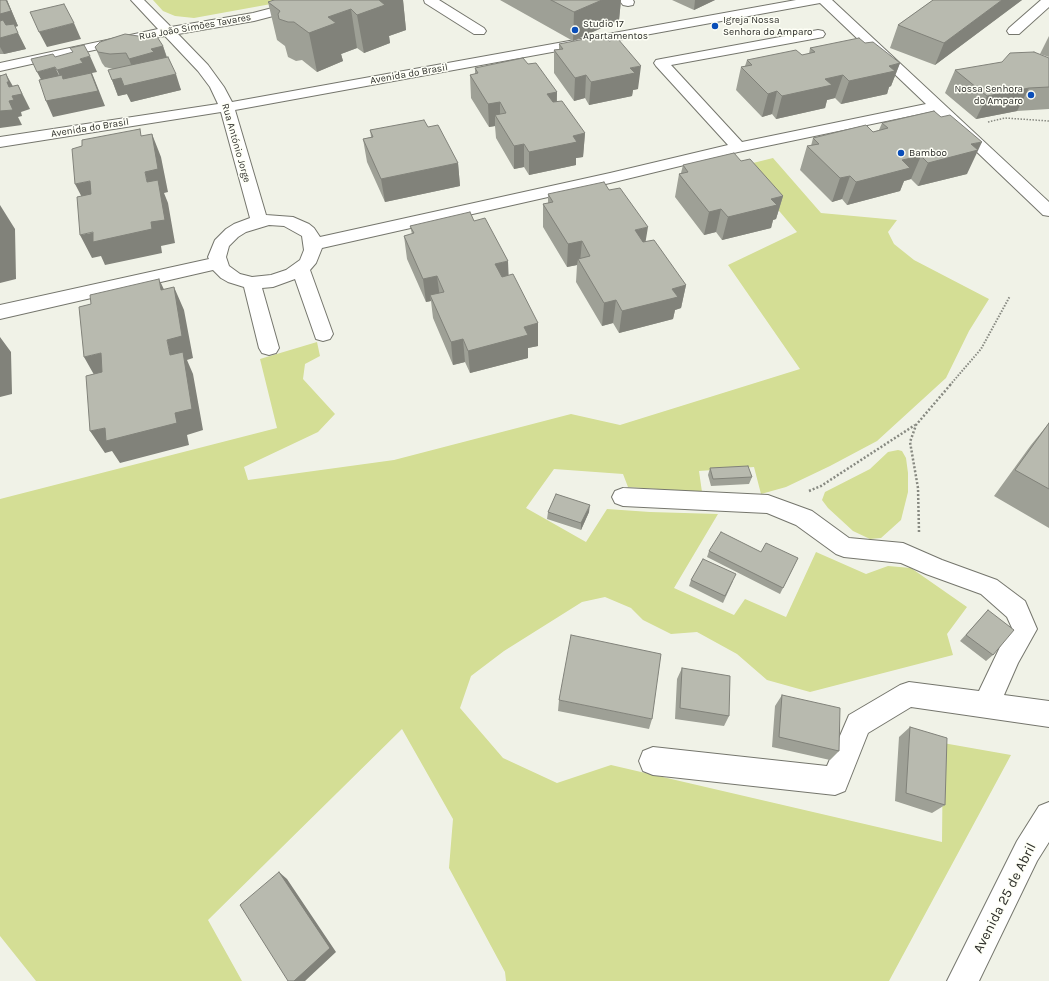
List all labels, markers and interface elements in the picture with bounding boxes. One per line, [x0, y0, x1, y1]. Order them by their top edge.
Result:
street label: Rua João Simões Tavares [138, 11, 252, 43]
place label: Igreja Nossa Senhora do Amparo [723, 14, 813, 38]
place label: Studio 17 Apartamentos [583, 18, 648, 42]
marker: Igreja Nossa Senhora do Amparo [710, 21, 720, 31]
marker: Studio 17 Apartamentos [570, 25, 580, 35]
street label: Avenida do Brasil [369, 61, 449, 87]
place label: Nossa Senhora do Amparo [954, 83, 1023, 106]
marker: Nossa Senhora do Amparo [1026, 90, 1036, 100]
street label: Rua António Jorge [219, 102, 253, 184]
street label: Avenida do Brasil [50, 116, 130, 140]
place label: Bamboo [909, 147, 947, 159]
marker: Bamboo [896, 148, 906, 158]
street label: Avenida 25 de Abril [970, 840, 1040, 956]

